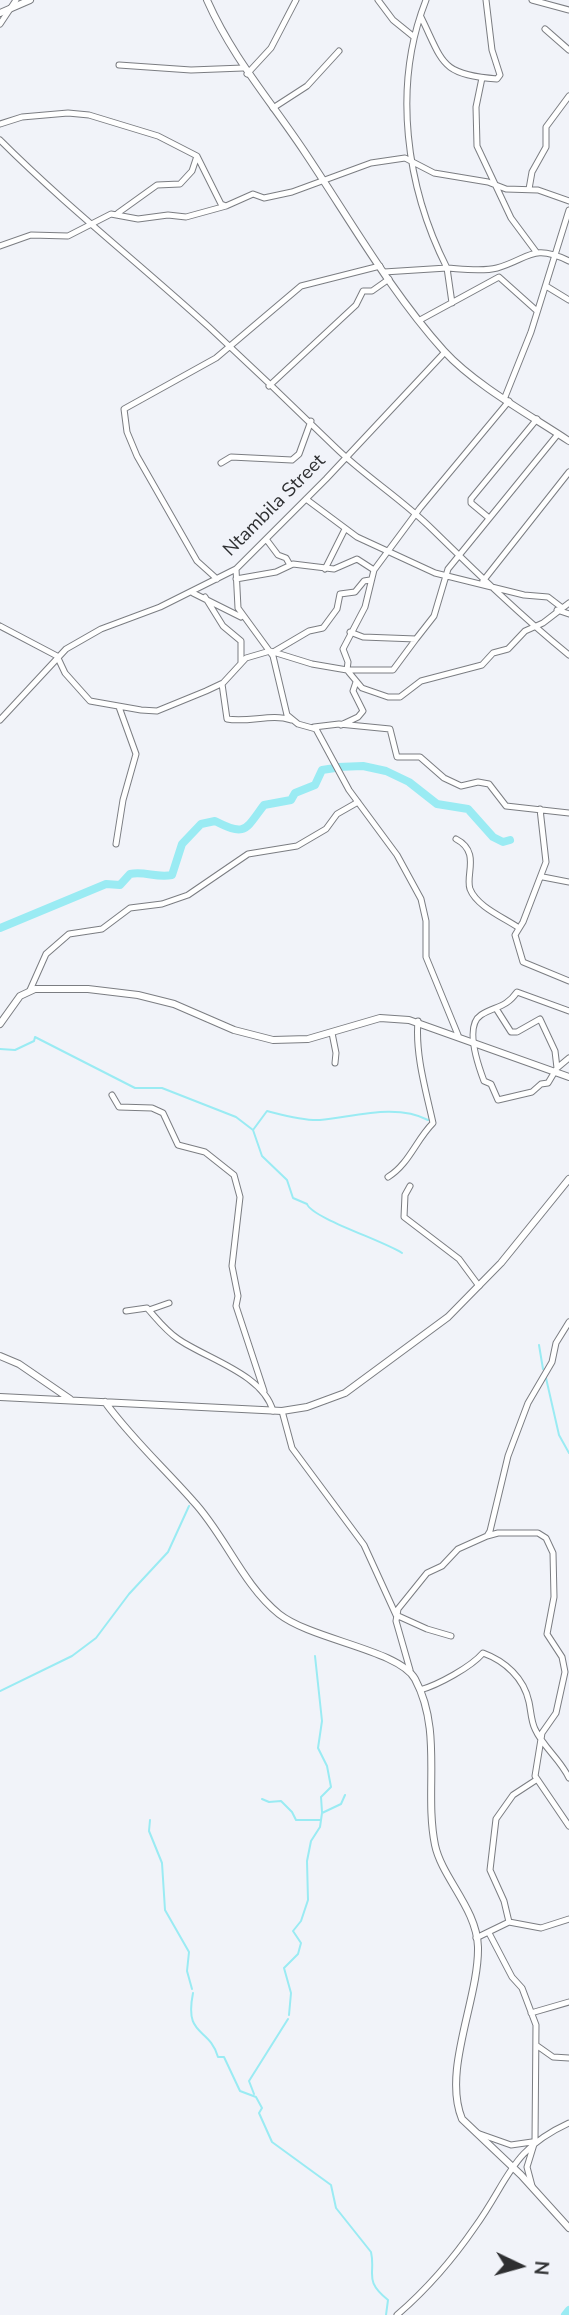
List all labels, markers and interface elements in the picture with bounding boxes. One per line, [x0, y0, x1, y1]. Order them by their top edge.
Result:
street label: Ntambila Street [219, 450, 331, 562]
north arrow [485, 2231, 555, 2301]
text: N [527, 2260, 554, 2276]

